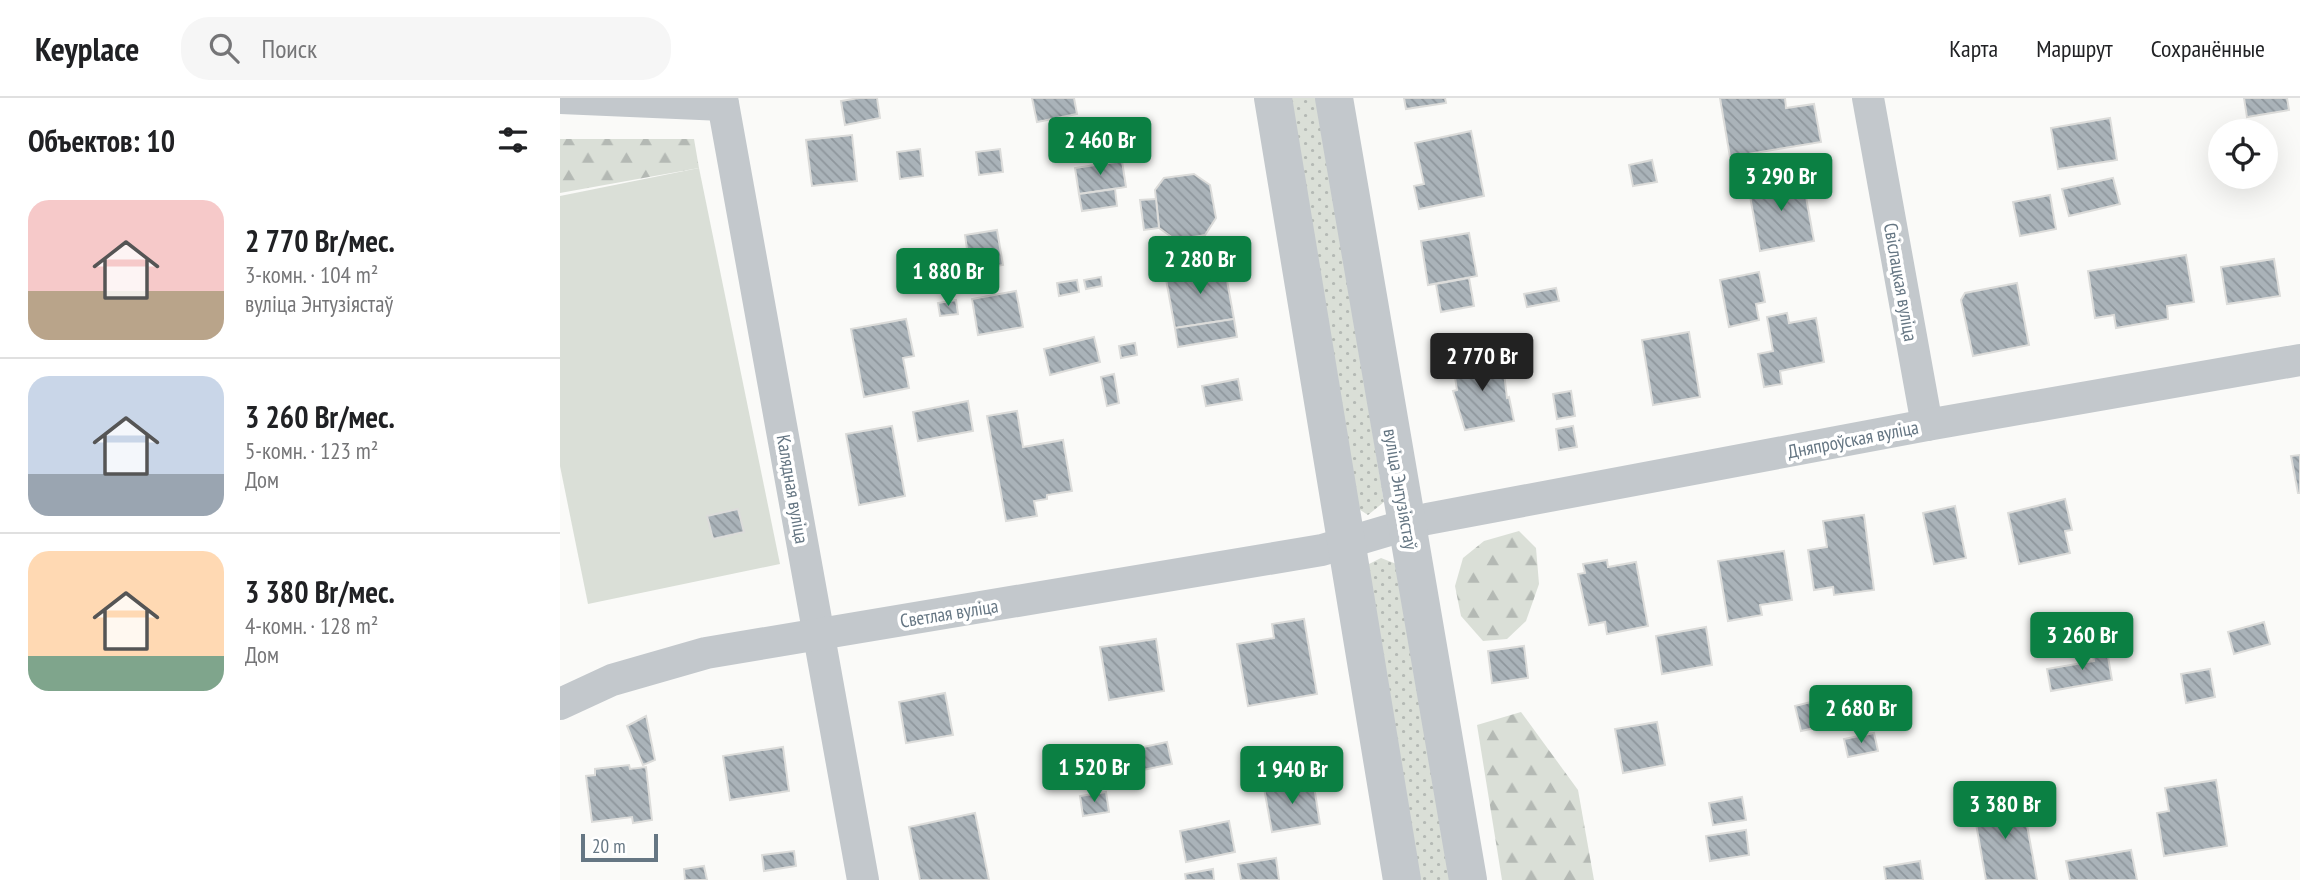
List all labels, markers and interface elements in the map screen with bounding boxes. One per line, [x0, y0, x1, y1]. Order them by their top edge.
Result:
search box [181, 17, 671, 80]
text: Keyplace [35, 27, 139, 70]
icon: search [205, 29, 243, 67]
text: Поиск [261, 32, 317, 65]
text: Карта [1949, 33, 1998, 64]
text: Маршрут [2036, 33, 2113, 64]
text: Сохранённые [2151, 33, 2265, 64]
pin: 2 460 Br [1028, 118, 1172, 177]
map controls [2208, 119, 2278, 189]
button: locate [2208, 119, 2278, 189]
text: Объектов: 10 [28, 121, 175, 160]
icon: filters [494, 121, 532, 159]
text: 2 460 Br [1064, 125, 1136, 154]
pin: 3 290 Br [1709, 153, 1853, 213]
text: 3 290 Br [1745, 161, 1817, 190]
text: 2 770 Br/мес. [245, 221, 395, 260]
street label: Свіслацкая вуліца [1879, 221, 1923, 343]
icon: home [84, 228, 168, 312]
pin: 2 280 Br [1128, 236, 1272, 296]
text: 2 280 Br [1164, 244, 1236, 273]
pin: 1 880 Br [876, 248, 1020, 308]
text: 1 880 Br [912, 256, 984, 285]
text: 3-комн. · 104 m² [245, 260, 378, 289]
text: вуліца Энтузіястаў [245, 289, 393, 318]
pin: 2 770 Br [1410, 334, 1554, 393]
text: 2 770 Br [1446, 341, 1518, 370]
text: 3 260 Br/мес. [245, 397, 395, 436]
icon: home [84, 404, 168, 488]
street label: Дняпроўская вуліца [1785, 415, 1921, 463]
street label: вуліца Энтузіястаў [1379, 427, 1424, 552]
street label: Калядная вуліца [772, 433, 814, 545]
text: 5-комн. · 123 m² [245, 436, 378, 465]
text: Дом [245, 465, 279, 494]
text: 3 380 Br/мес. [245, 572, 395, 611]
icon: home [84, 579, 168, 663]
street label: Светлая вуліца [898, 593, 1000, 633]
text: 4-комн. · 128 m² [245, 611, 378, 640]
pin: 3 260 Br [2010, 612, 2154, 672]
text: 3 260 Br [2046, 620, 2118, 649]
text: Дом [245, 640, 279, 669]
pin: 2 680 Br [1789, 686, 1933, 745]
text: 2 680 Br [1825, 693, 1897, 722]
pin: 1 520 Br [1022, 744, 1166, 804]
pin: 1 940 Br [1220, 746, 1364, 806]
text: 1 520 Br [1058, 752, 1130, 781]
text: 1 940 Br [1256, 754, 1328, 783]
pin: 3 380 Br [1933, 782, 2077, 841]
text: 3 380 Br [1969, 789, 2041, 818]
scale bar [581, 831, 658, 863]
text: 20 m [592, 834, 626, 858]

